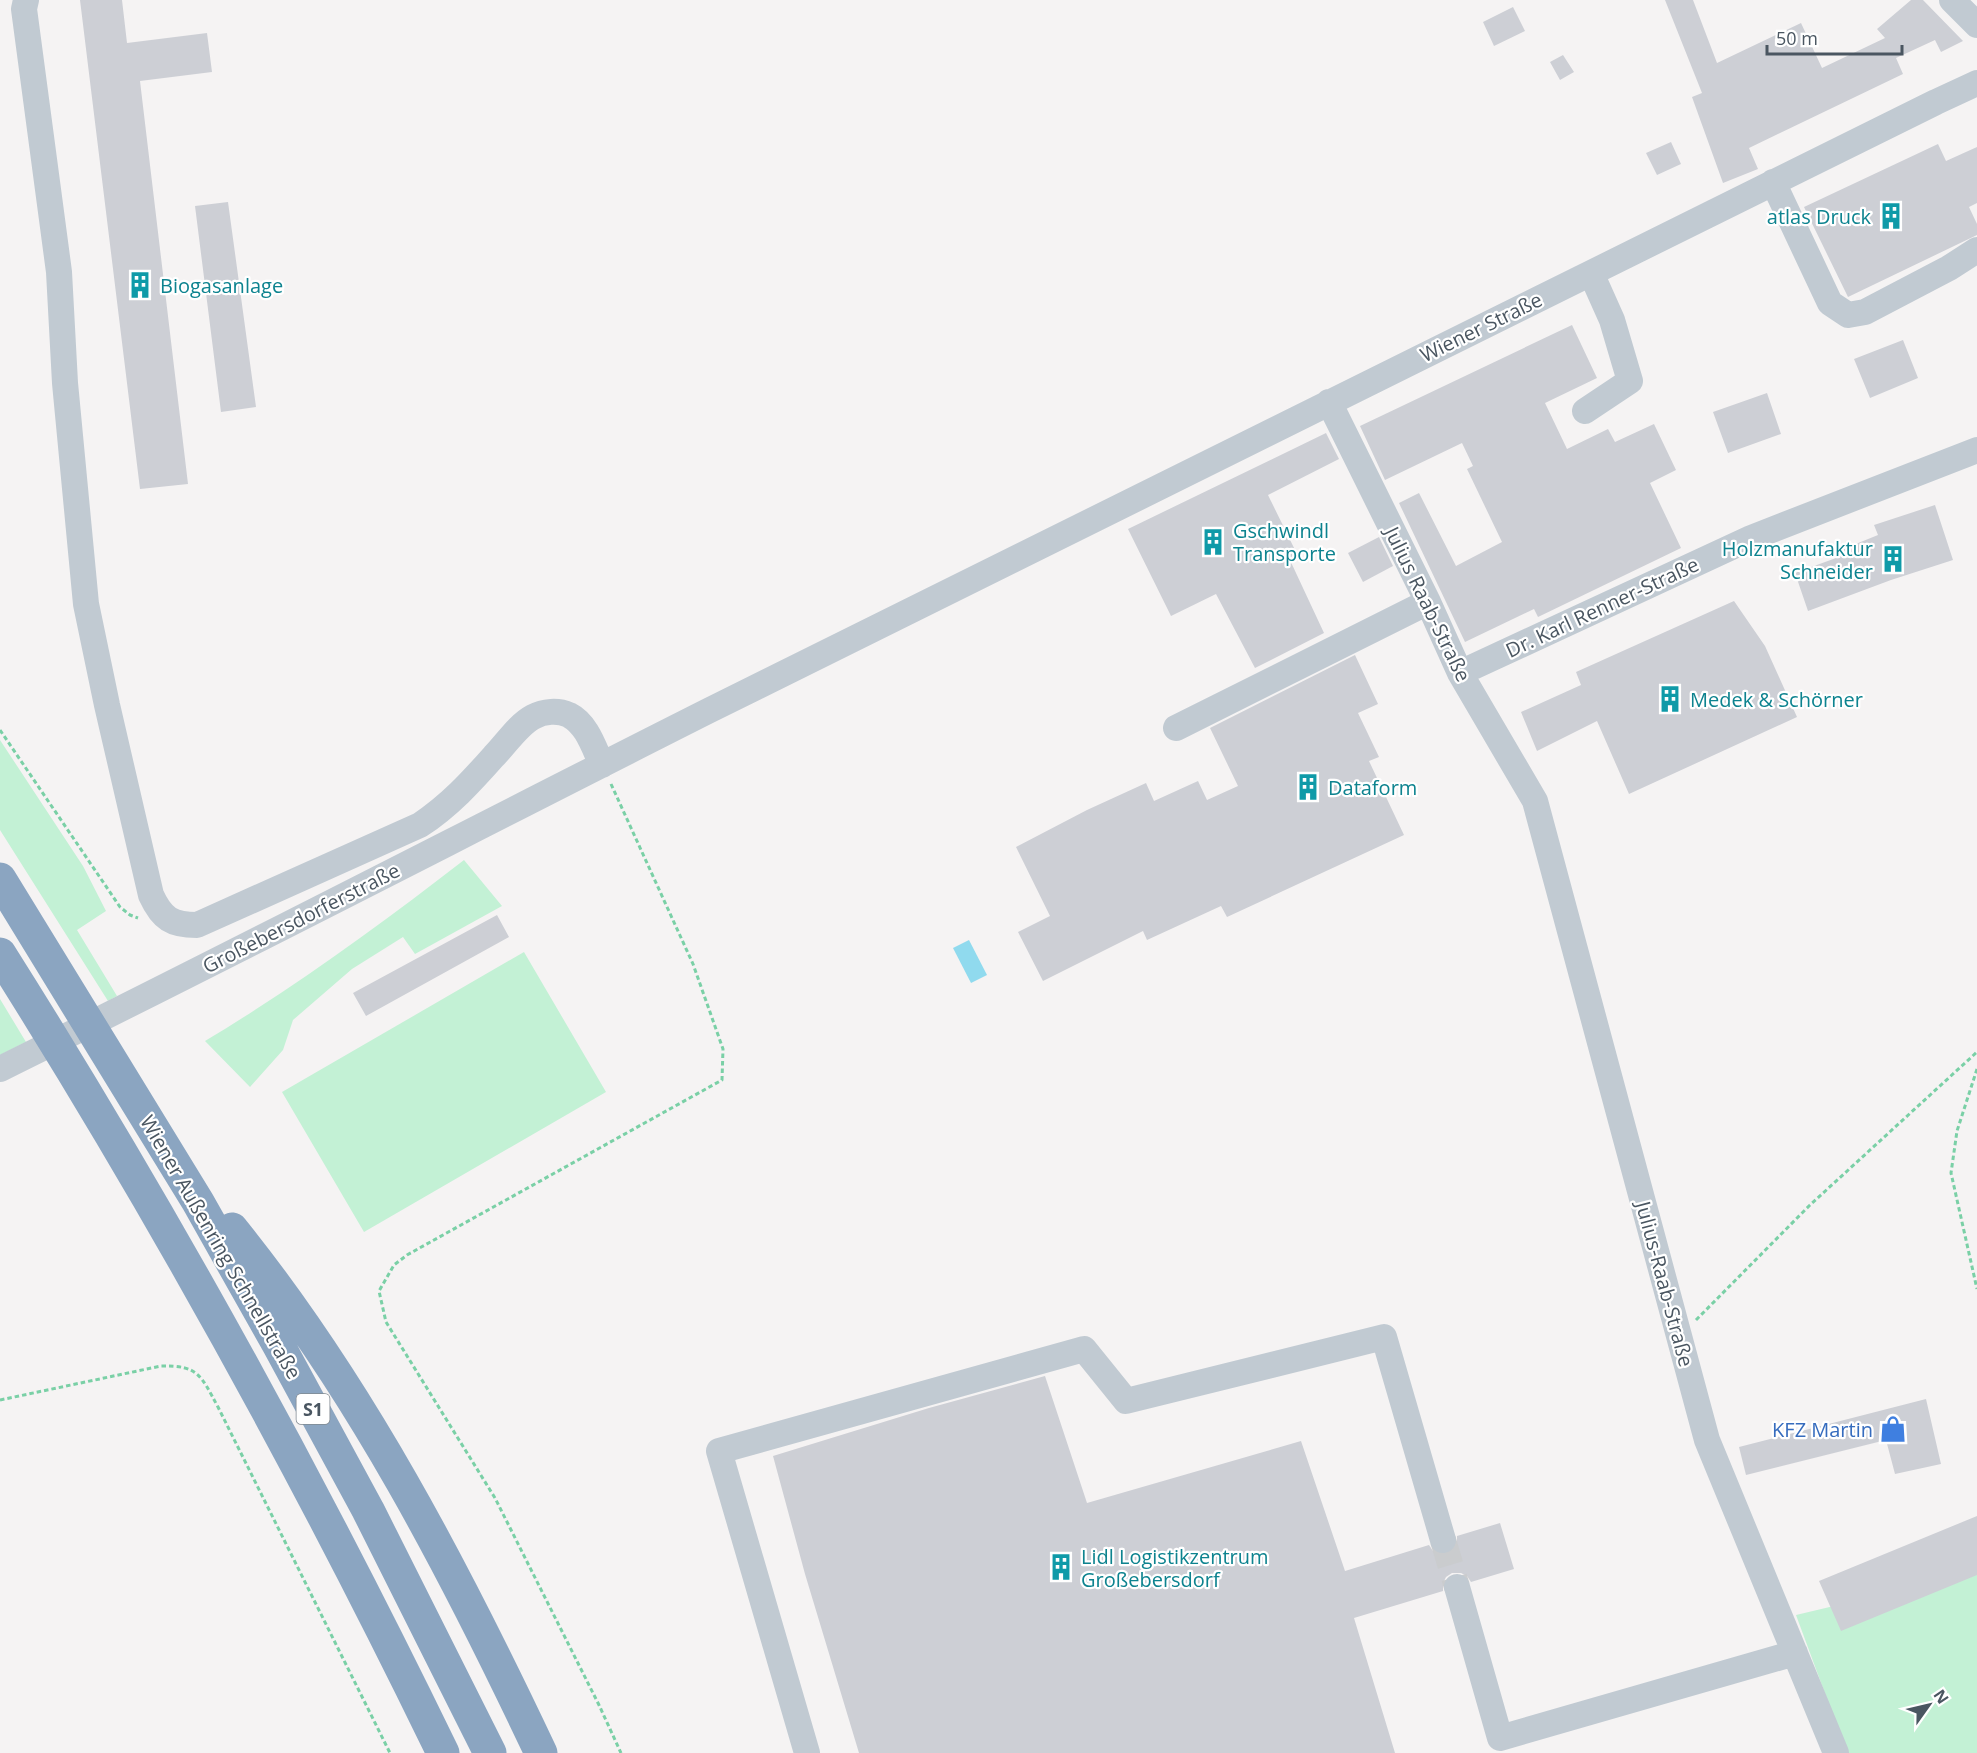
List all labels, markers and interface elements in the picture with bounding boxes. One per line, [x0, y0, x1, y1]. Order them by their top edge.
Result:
scale bar [1767, 18, 1902, 56]
text: 50 m [1776, 26, 1818, 50]
building icon: atlas Druck [1876, 201, 1906, 231]
place label: atlas Druck [1767, 203, 1871, 230]
building icon: Biogasanlage [125, 270, 155, 300]
place label: Biogasanlage [160, 272, 283, 299]
street label: Wiener Straße [1415, 286, 1547, 368]
place label: Gschwindl Transporte [1233, 517, 1336, 567]
street label: Julius Raab-Straße [1378, 520, 1477, 686]
building icon: Gschwindl Transporte [1198, 527, 1228, 557]
place label: Holzmanufaktur Schneider [1722, 535, 1873, 585]
building icon: Holzmanufaktur Schneider [1878, 544, 1908, 574]
street label: Dr. Karl Renner-Straße [1501, 550, 1703, 664]
building icon: Medek & Schörner [1655, 684, 1685, 714]
place label: Medek & Schörner [1690, 686, 1863, 713]
building icon: Dataform [1293, 772, 1323, 802]
place label: Dataform [1328, 774, 1417, 801]
street label: Großebersdorferstraße [198, 857, 404, 979]
street label: Wiener Außenring Schnellstraße [134, 1110, 308, 1384]
street label: Julius-Raab-Straße [1629, 1196, 1700, 1370]
road number: S1 [296, 1394, 330, 1424]
shop icon: KFZ Martin [1878, 1414, 1908, 1444]
place label: KFZ Martin [1772, 1416, 1873, 1443]
place label: Lidl Logistikzentrum Großebersdorf [1081, 1543, 1269, 1593]
building icon: Lidl Logistikzentrum Großebersdorf [1046, 1552, 1076, 1582]
north arrow [1899, 1675, 1959, 1735]
text: N [1929, 1685, 1954, 1708]

